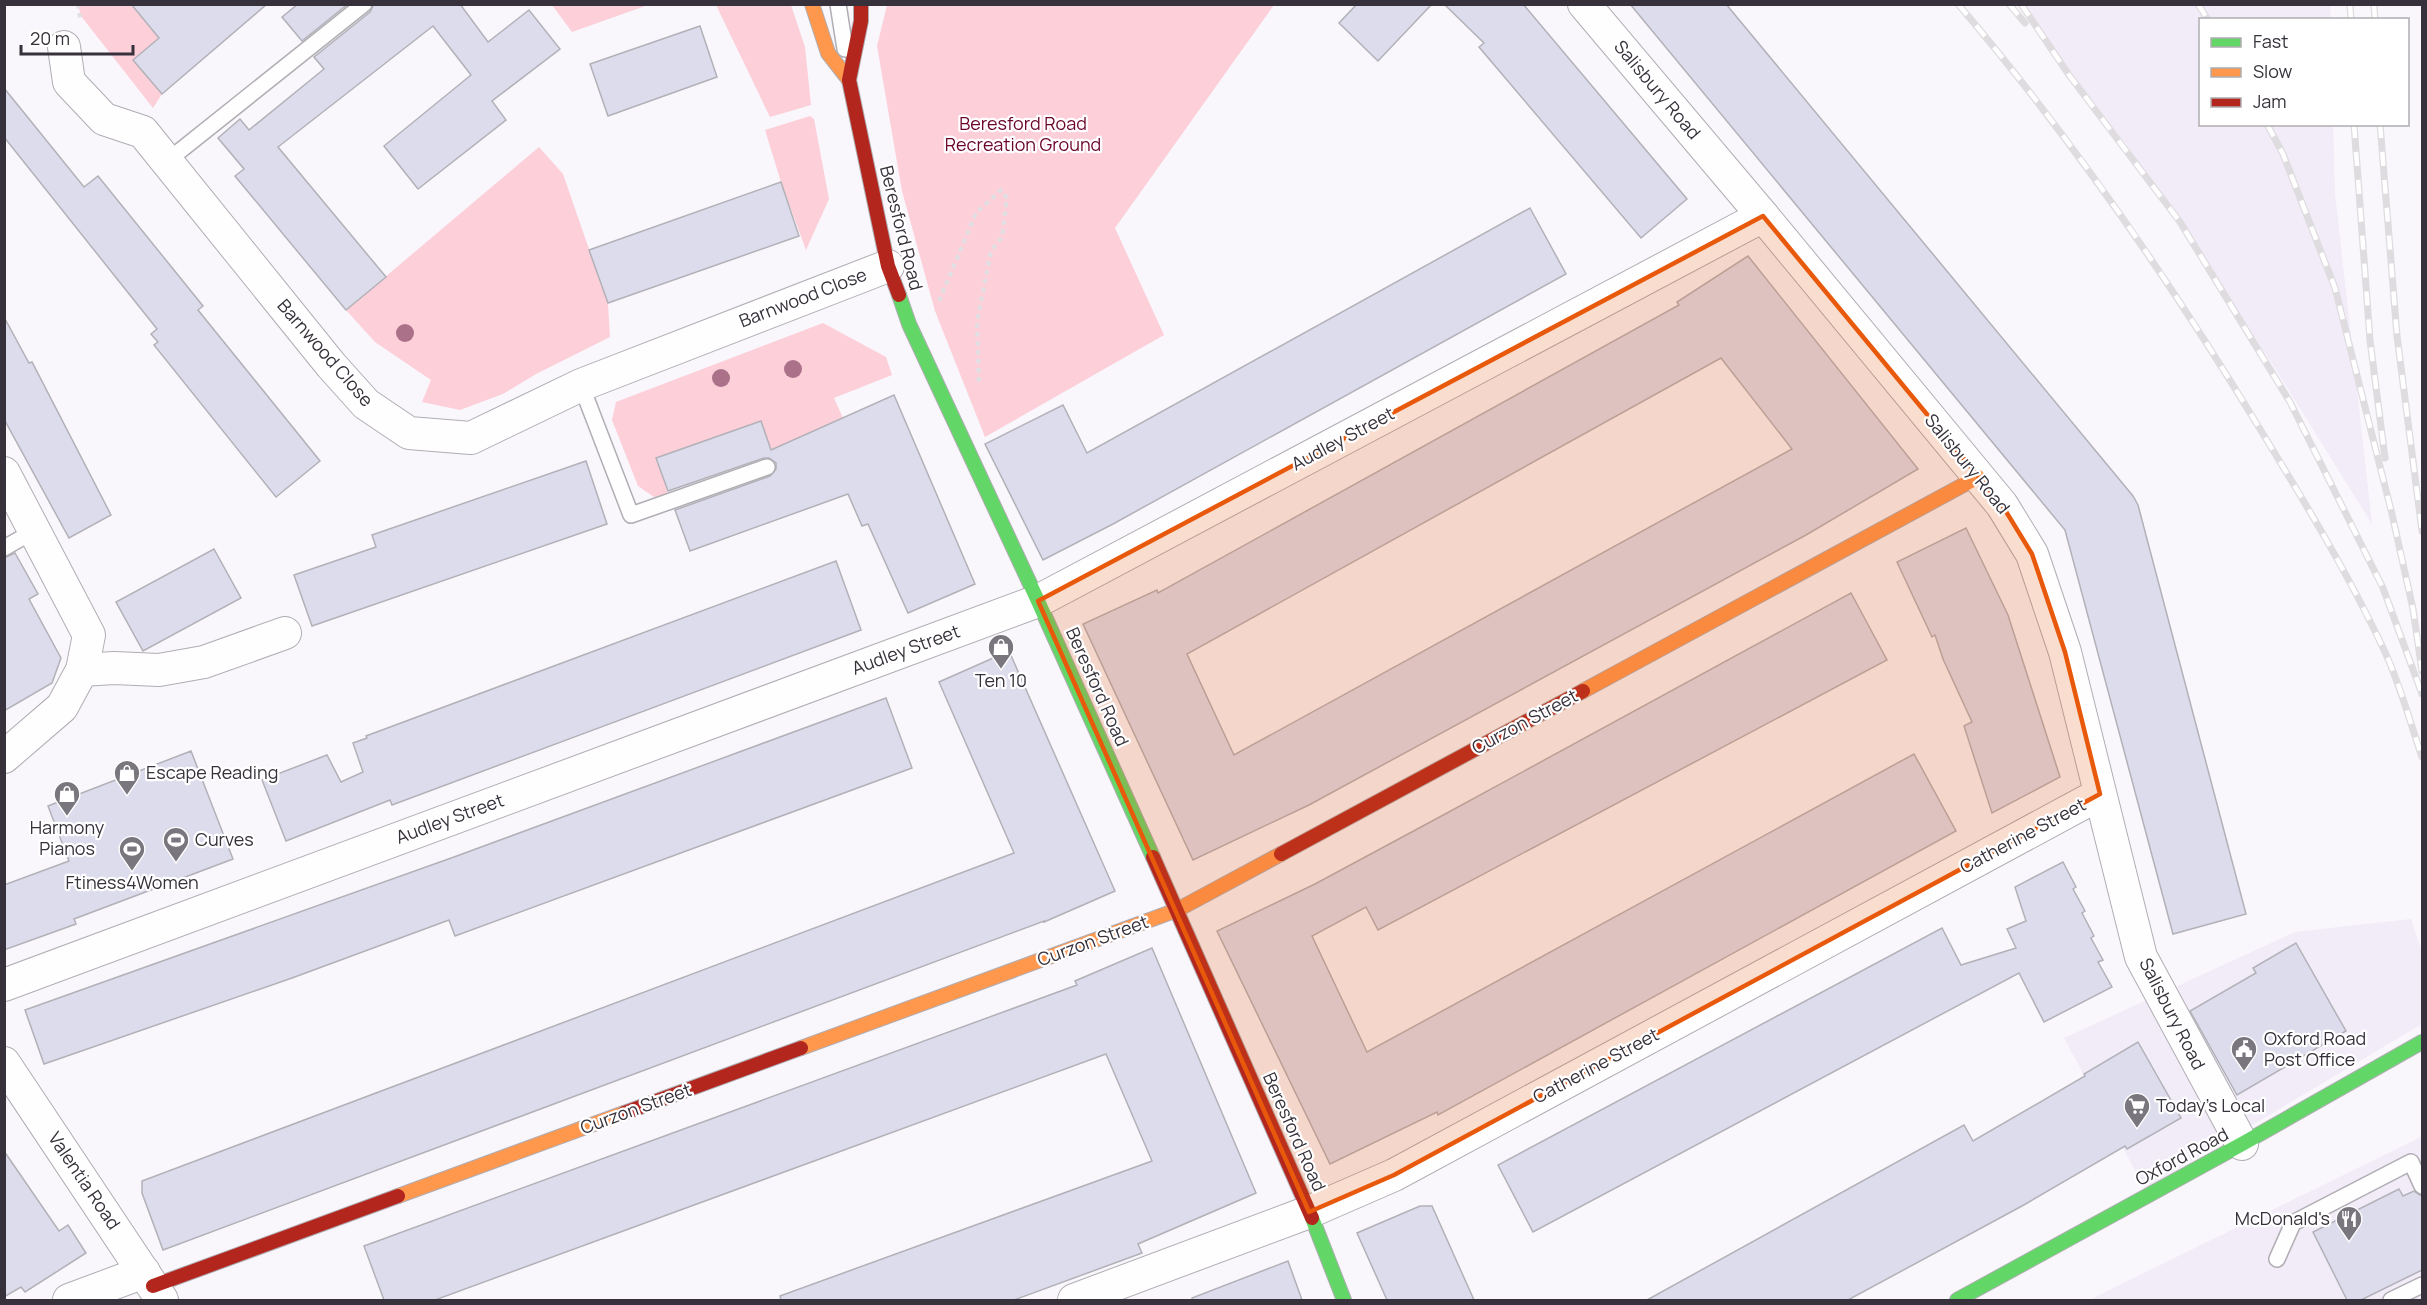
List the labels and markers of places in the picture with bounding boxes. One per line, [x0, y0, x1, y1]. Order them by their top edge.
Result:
shop icon: Ten 10 [986, 632, 1016, 670]
place label: Ten 10 [975, 668, 1027, 692]
shop icon: Escape Reading [112, 758, 142, 796]
place label: Escape Reading [146, 760, 278, 784]
shop icon: Harmony Pianos [52, 779, 82, 817]
place label: Harmony Pianos [30, 815, 105, 860]
sports icon: Curves [161, 825, 191, 863]
place label: Curves [195, 827, 254, 851]
sports icon: Ftiness4Women [117, 834, 147, 872]
place label: Ftiness4Women [65, 870, 199, 894]
place label: Oxford Road Post Office [2264, 1026, 2366, 1071]
public building icon: Oxford Road Post Office [2229, 1034, 2259, 1072]
supermarket icon: Today's Local [2122, 1091, 2152, 1129]
place label: Today's Local [2156, 1093, 2265, 1117]
restaurant icon: McDonald's [2334, 1204, 2364, 1242]
place label: McDonald's [2235, 1206, 2330, 1230]

